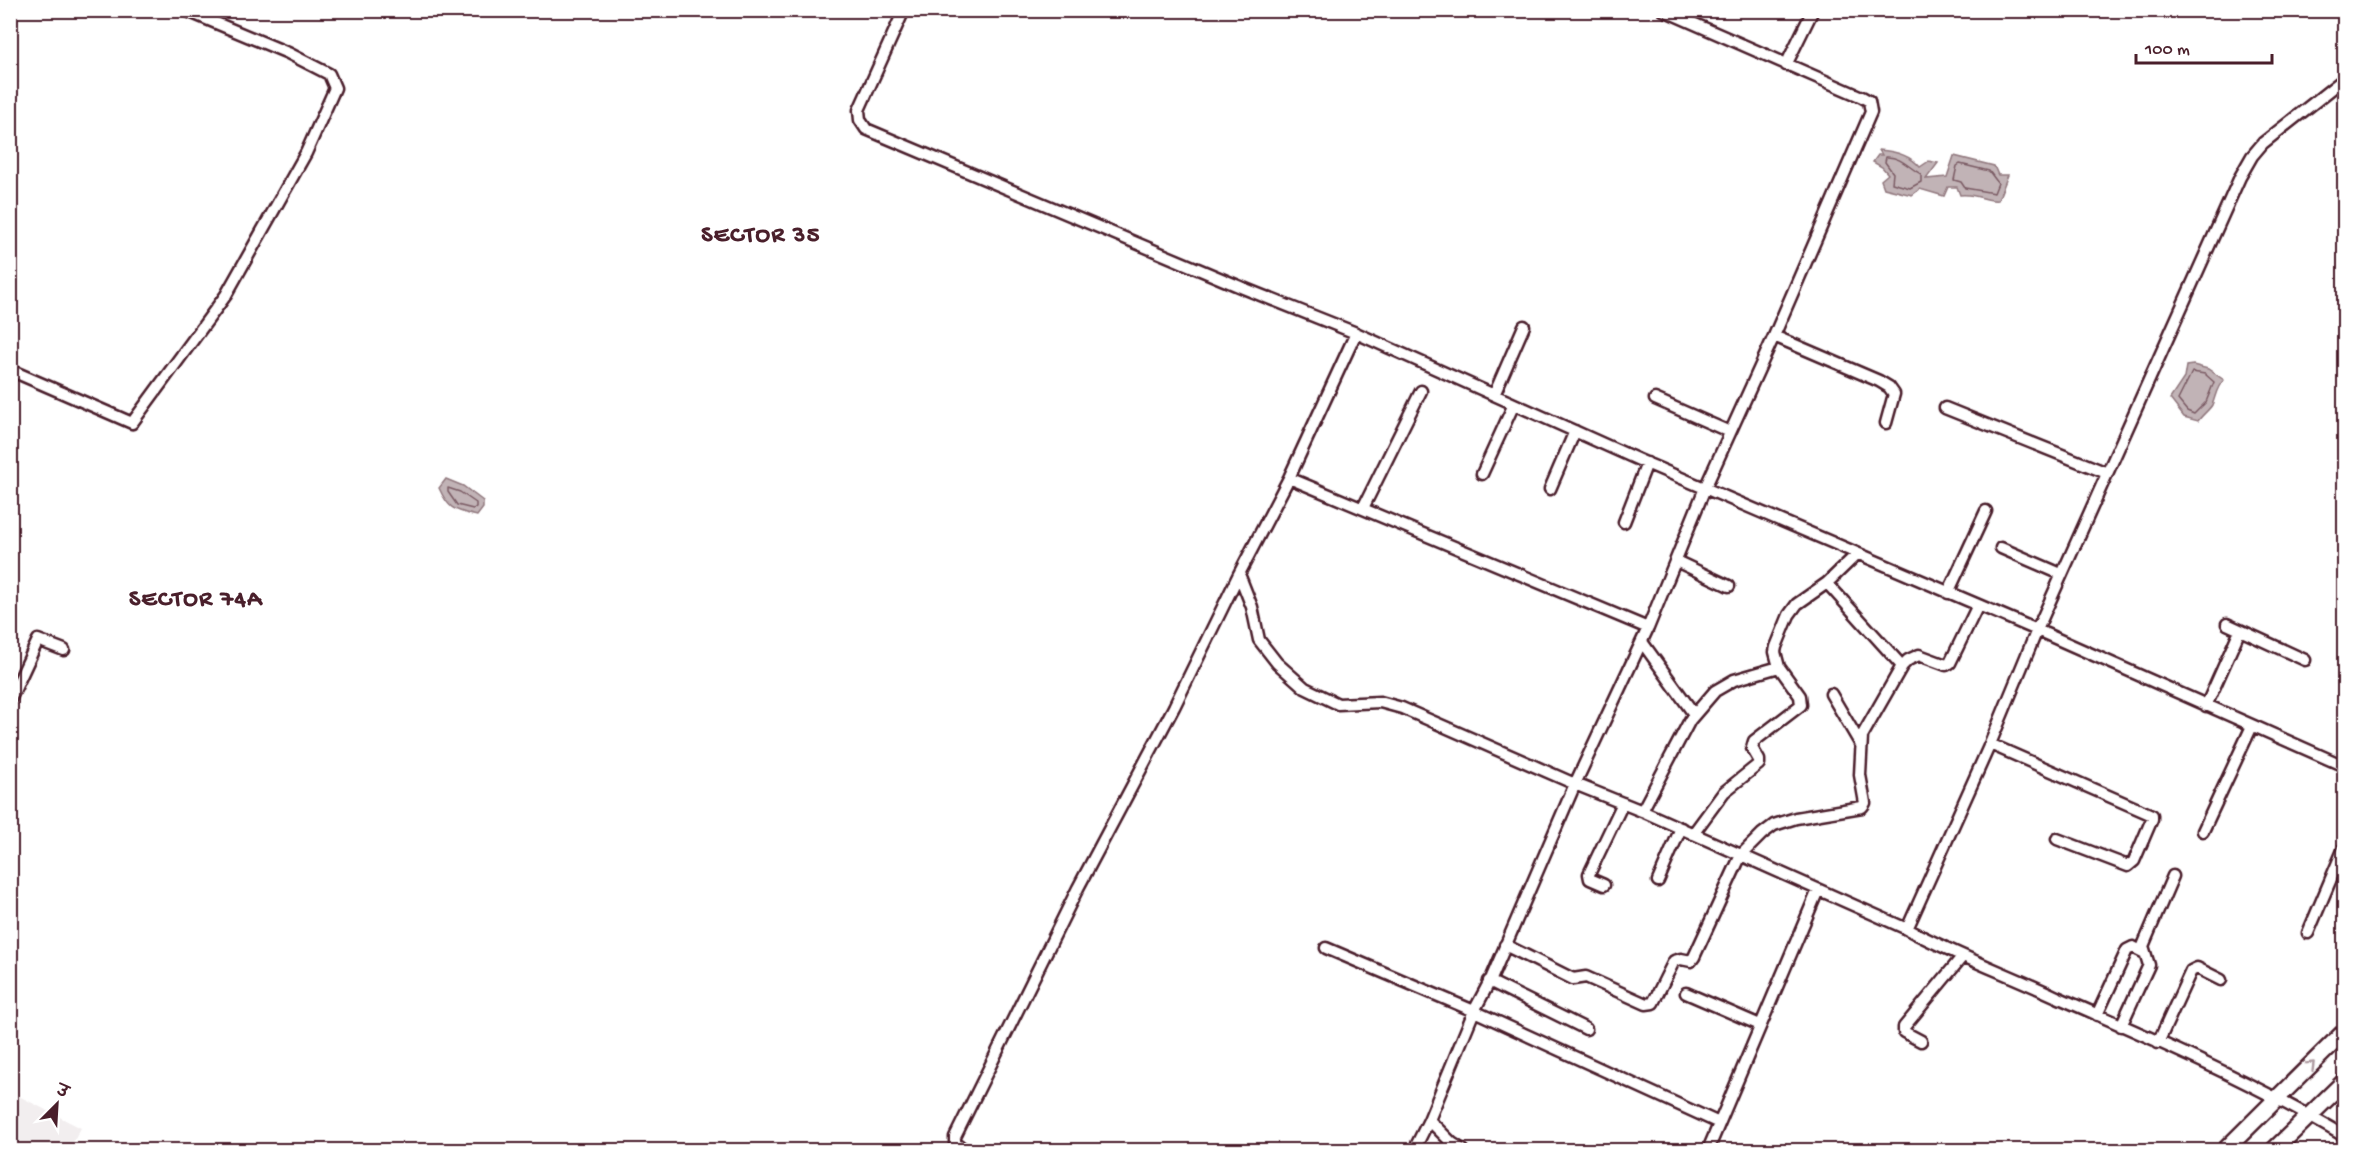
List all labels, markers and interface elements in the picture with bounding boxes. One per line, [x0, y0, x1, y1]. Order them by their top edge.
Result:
scale bar [2136, 27, 2272, 65]
text: 100 m [2144, 40, 2190, 61]
district label: SECTOR 35 [701, 222, 821, 251]
district label: SECTOR 74A [129, 586, 263, 615]
one-way arrow [2304, 1062, 2315, 1073]
north arrow [27, 1074, 87, 1134]
text: उ [51, 1082, 72, 1105]

